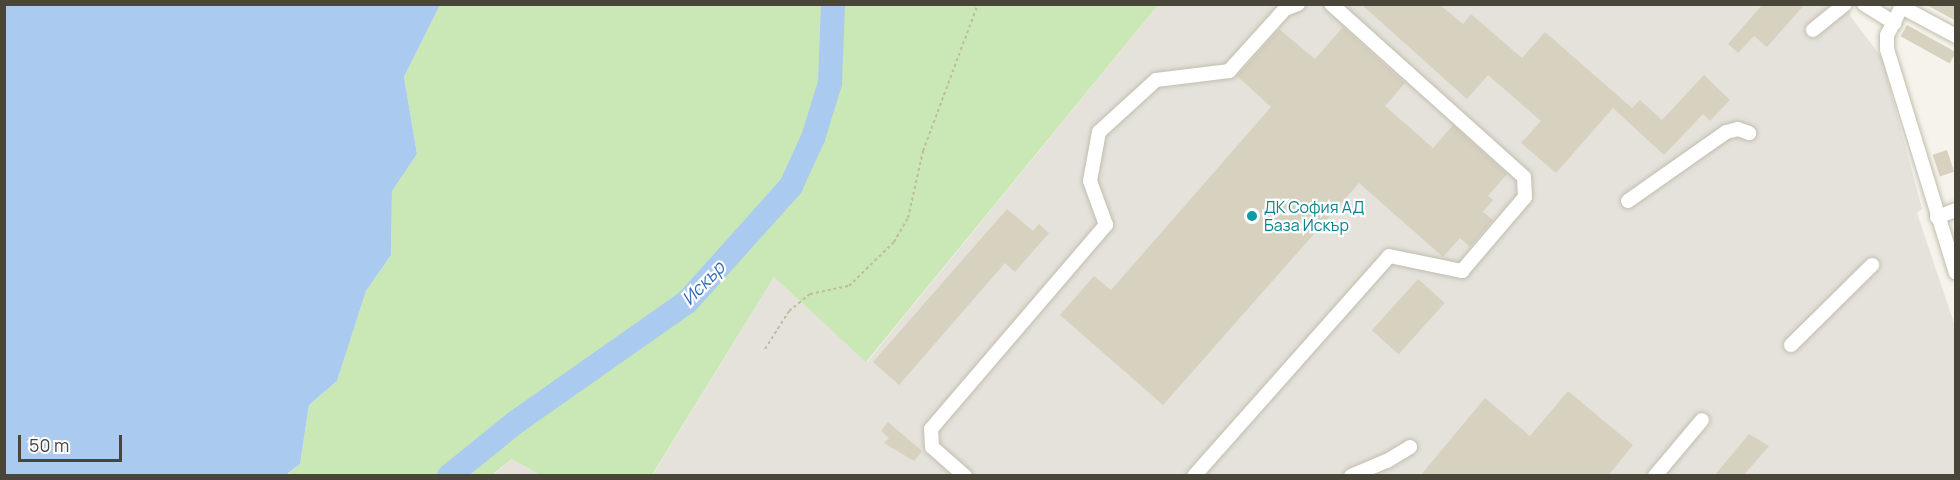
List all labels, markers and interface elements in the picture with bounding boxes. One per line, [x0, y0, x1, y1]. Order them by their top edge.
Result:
place label: ДК София АД База Искър [1264, 197, 1365, 235]
marker: ДК София АД База Искър [1245, 209, 1259, 223]
water label: Искър [677, 257, 729, 309]
scale bar [21, 423, 124, 461]
text: 50 m [29, 433, 69, 457]

